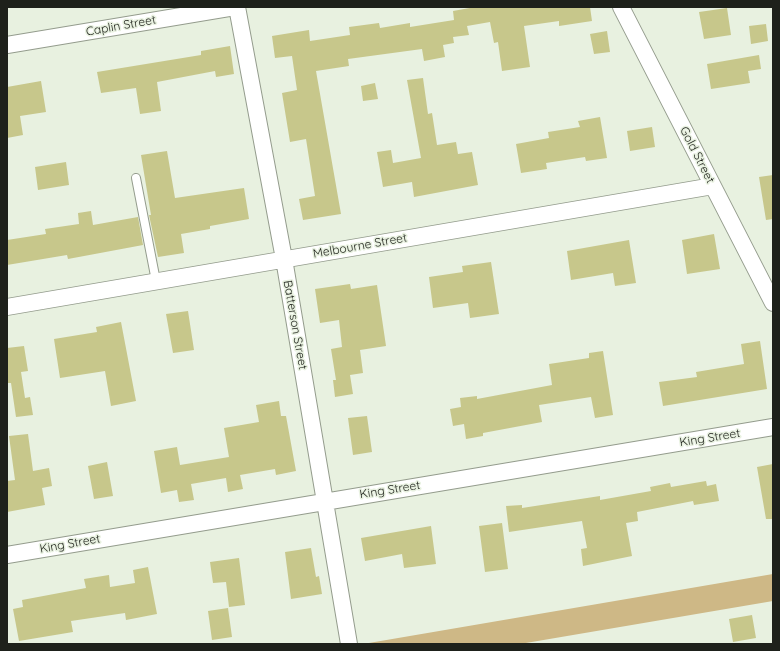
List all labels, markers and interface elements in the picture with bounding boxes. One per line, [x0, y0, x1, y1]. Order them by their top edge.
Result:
street label: Caplin Street [85, 13, 157, 39]
street label: Gold Street [677, 124, 717, 186]
street label: Melbourne Street [312, 231, 408, 261]
street label: Batterson Street [280, 279, 310, 371]
street label: King Street [679, 426, 741, 450]
street label: King Street [359, 478, 421, 502]
street label: King Street [39, 532, 101, 556]

